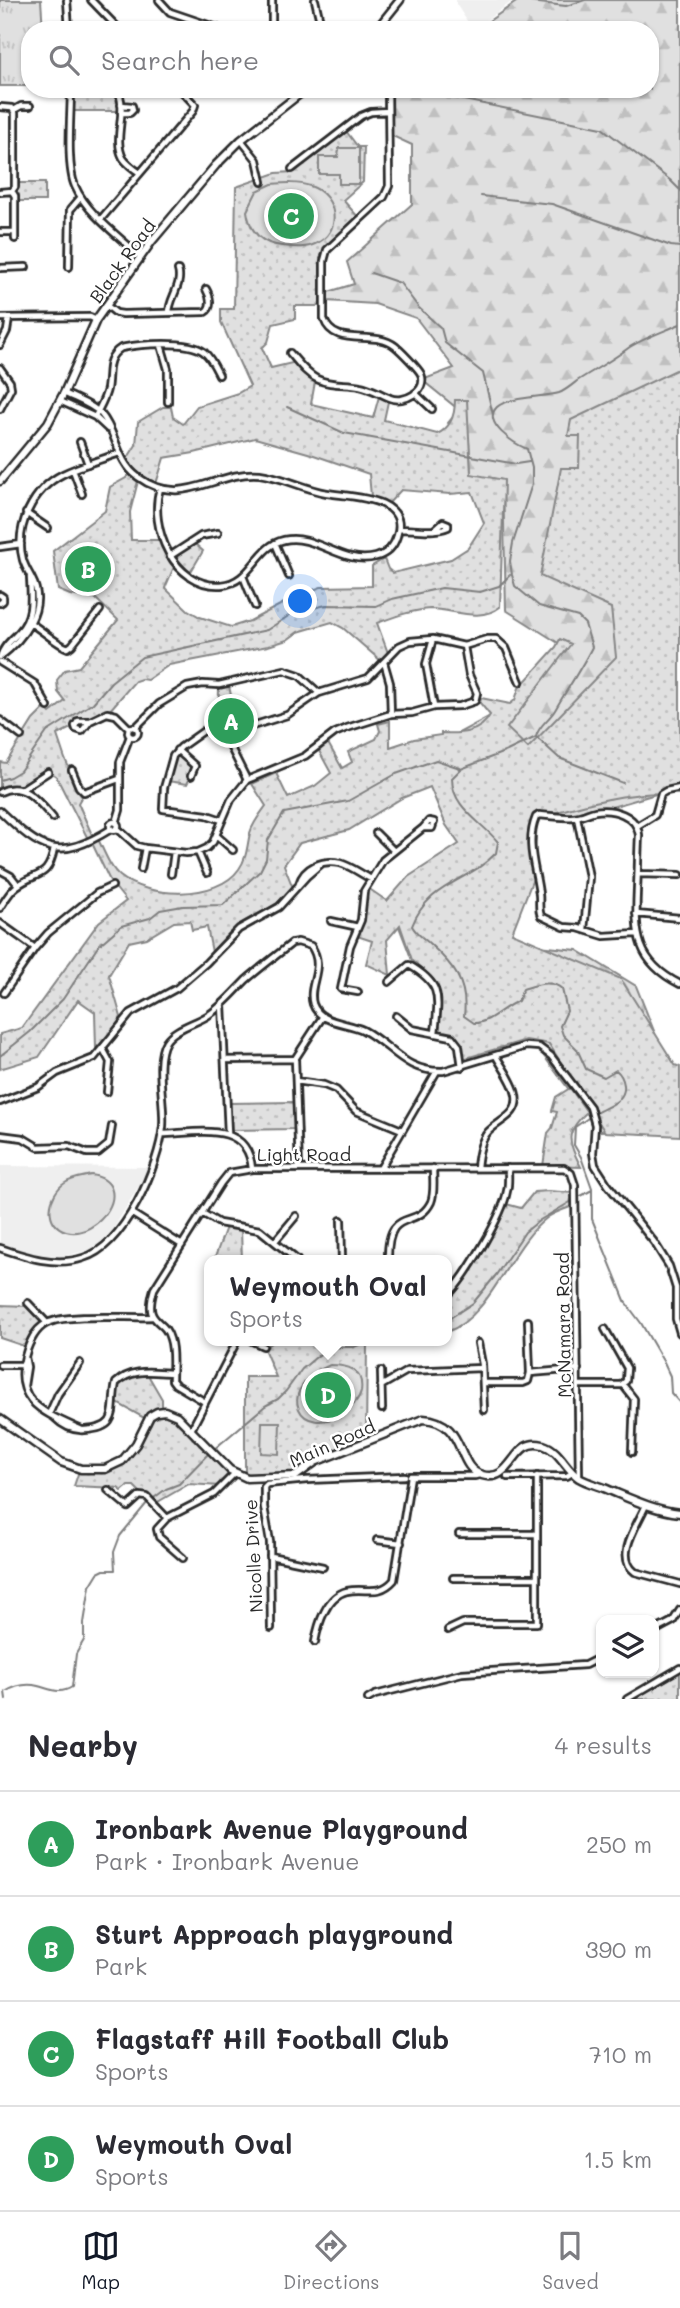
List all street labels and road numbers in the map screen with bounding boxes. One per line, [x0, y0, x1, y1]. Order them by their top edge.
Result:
street label: Black Road [84, 214, 160, 308]
street label: Light Road [257, 1142, 351, 1166]
street label: McNamara Road [550, 1252, 576, 1398]
street label: Main Road [285, 1413, 379, 1473]
street label: Nicolle Drive [238, 1499, 268, 1613]

